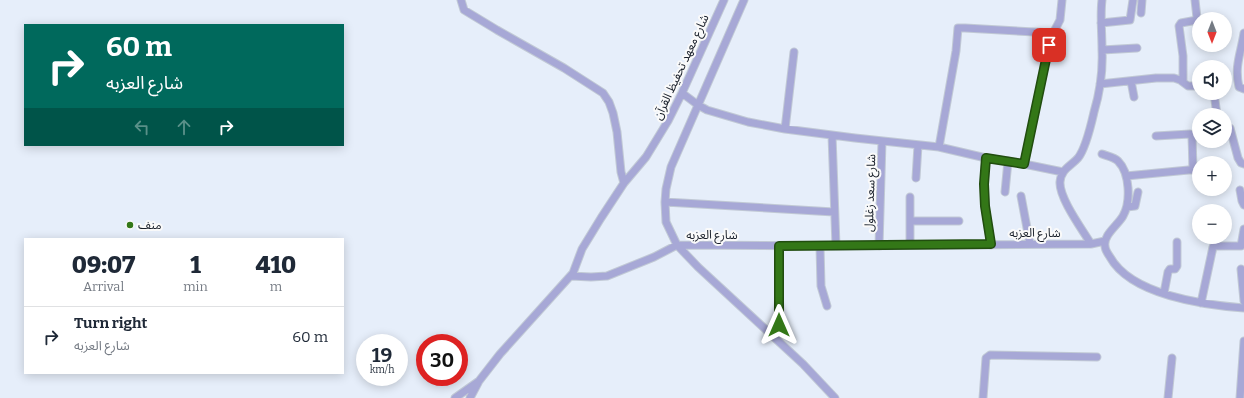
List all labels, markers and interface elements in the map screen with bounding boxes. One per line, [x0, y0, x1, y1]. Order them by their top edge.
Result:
street label: شارع معهد تحفيظ القرآن [650, 12, 713, 123]
north arrow [1192, 12, 1232, 52]
map controls [1192, 12, 1232, 244]
pin [1032, 28, 1066, 62]
text: 60 m [106, 30, 172, 63]
icon: arrive [1038, 34, 1060, 56]
icon: right [40, 40, 92, 92]
button: sound [1192, 60, 1232, 100]
text: شارع العزبه [106, 72, 183, 94]
button: layers [1192, 108, 1232, 148]
icon: left [131, 116, 153, 138]
icon: ahead [173, 116, 195, 138]
icon: right [215, 116, 237, 138]
street label: شارع سعد زغلول [862, 154, 880, 232]
button: + [1192, 156, 1232, 196]
button: − [1192, 204, 1232, 244]
place label: منف [138, 218, 162, 232]
marker: منف [125, 220, 135, 230]
street label: شارع العزبه [1009, 226, 1061, 242]
street label: شارع العزبه [686, 228, 738, 244]
text: 09:07 [72, 251, 135, 279]
text: 1 [190, 251, 201, 279]
text: 410 [255, 251, 296, 279]
text: Arrival [83, 279, 124, 294]
text: min [183, 279, 208, 294]
text: m [270, 279, 282, 294]
position arrow [758, 304, 800, 346]
text: Turn right [74, 314, 147, 332]
icon: right [40, 326, 62, 348]
text: 60 m [292, 328, 328, 346]
speed limit sign: 30 [416, 334, 468, 386]
text: شارع العزبه [74, 338, 130, 353]
text: 19 [372, 343, 392, 367]
text: km/h [370, 364, 394, 376]

